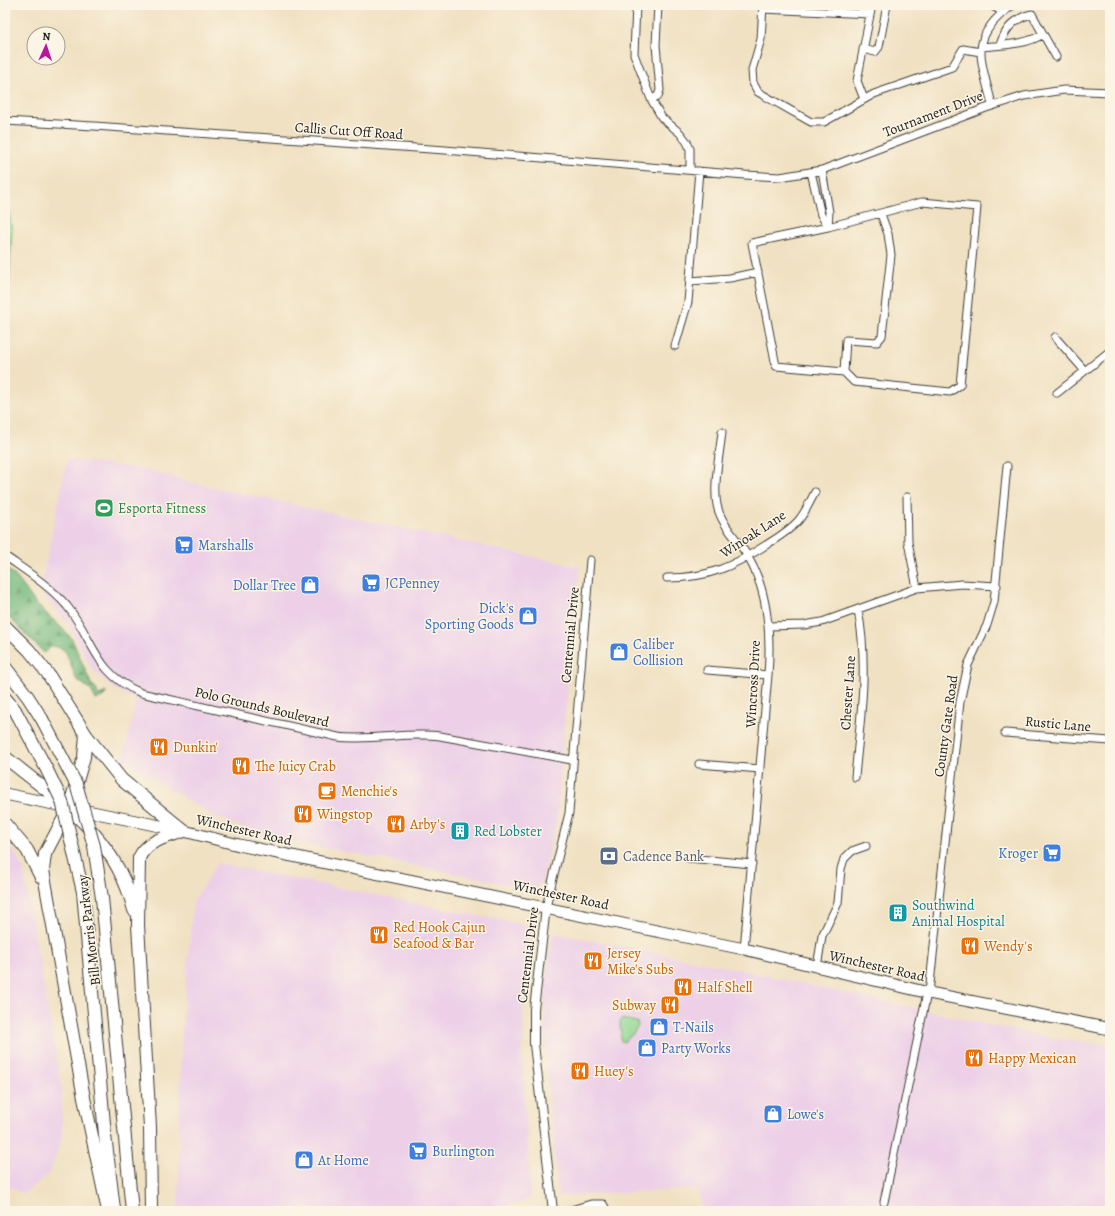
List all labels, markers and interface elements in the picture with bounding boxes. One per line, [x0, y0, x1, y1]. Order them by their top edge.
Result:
north arrow [26, 26, 66, 66]
text: N [42, 29, 51, 44]
street label: Tournament Drive [880, 86, 986, 142]
street label: Callis Cut Off Road [294, 118, 404, 144]
sports icon: Esporta Fitness [93, 497, 115, 519]
place label: Esporta Fitness [118, 499, 206, 518]
street label: Winoak Lane [716, 506, 790, 563]
supermarket icon: Marshalls [173, 534, 195, 556]
place label: Marshalls [198, 536, 254, 555]
supermarket icon: JCPenney [360, 572, 382, 594]
shop icon: Dollar Tree [299, 574, 321, 596]
place label: JCPenney [385, 574, 440, 593]
place label: Dollar Tree [233, 576, 296, 595]
street label: Centennial Drive [556, 586, 584, 684]
place label: Dick's Sporting Goods [425, 599, 514, 634]
shop icon: Dick's Sporting Goods [517, 605, 539, 627]
place label: Caliber Collision [633, 635, 684, 670]
street label: Wincross Drive [741, 640, 765, 729]
shop icon: Caliber Collision [608, 641, 630, 663]
street label: Chester Lane [836, 655, 860, 731]
street label: County Gate Road [929, 673, 963, 778]
street label: Polo Grounds Boulevard [193, 682, 332, 732]
street label: Rustic Lane [1024, 712, 1092, 736]
restaurant icon: Dunkin' [148, 736, 170, 758]
place label: Dunkin' [173, 738, 218, 757]
restaurant icon: The Juicy Crab [230, 755, 252, 777]
place label: The Juicy Crab [255, 757, 336, 776]
cafe icon: Menchie's [316, 780, 338, 802]
place label: Menchie's [341, 782, 398, 801]
restaurant icon: Wingstop [292, 803, 314, 825]
place label: Wingstop [316, 805, 373, 824]
street label: Winchester Road [193, 810, 294, 850]
restaurant icon: Arby's [385, 813, 407, 835]
place label: Arby's [409, 815, 445, 834]
building icon: Red Lobster [449, 820, 471, 842]
place label: Red Lobster [474, 822, 542, 841]
supermarket icon: Kroger [1041, 842, 1063, 864]
place label: Kroger [998, 844, 1039, 863]
bank icon: Cadence Bank [598, 845, 620, 867]
place label: Cadence Bank [623, 847, 704, 866]
street label: Bill Morris Parkway [73, 873, 105, 987]
street label: Winchester Road [510, 875, 611, 915]
place label: Southwind Animal Hospital [911, 896, 1005, 931]
building icon: Southwind Animal Hospital [887, 902, 909, 924]
street label: Centennial Drive [513, 906, 543, 1004]
place label: Red Hook Cajun Seafood & Bar [393, 918, 486, 953]
restaurant icon: Red Hook Cajun Seafood & Bar [368, 924, 390, 946]
restaurant icon: Wendy's [959, 935, 981, 957]
place label: Wendy's [983, 937, 1033, 956]
place label: Jersey Mike's Subs [607, 944, 674, 979]
street label: Winchester Road [826, 946, 927, 986]
restaurant icon: Jersey Mike's Subs [582, 950, 604, 972]
restaurant icon: Half Shell [672, 976, 694, 998]
place label: Half Shell [697, 978, 753, 997]
restaurant icon: Subway [659, 994, 681, 1016]
place label: Subway [612, 996, 657, 1015]
shop icon: T-Nails [648, 1016, 670, 1038]
place label: T-Nails [673, 1018, 714, 1037]
shop icon: Party Works [636, 1037, 658, 1059]
place label: Party Works [661, 1039, 731, 1058]
restaurant icon: Happy Mexican [963, 1047, 985, 1069]
place label: Happy Mexican [988, 1049, 1077, 1068]
restaurant icon: Huey's [569, 1060, 591, 1082]
place label: Huey's [594, 1062, 634, 1081]
shop icon: Lowe's [762, 1103, 784, 1125]
place label: Lowe's [787, 1105, 824, 1124]
supermarket icon: Burlington [407, 1140, 429, 1162]
place label: Burlington [432, 1142, 495, 1161]
shop icon: At Home [293, 1149, 315, 1171]
place label: At Home [317, 1151, 369, 1170]

